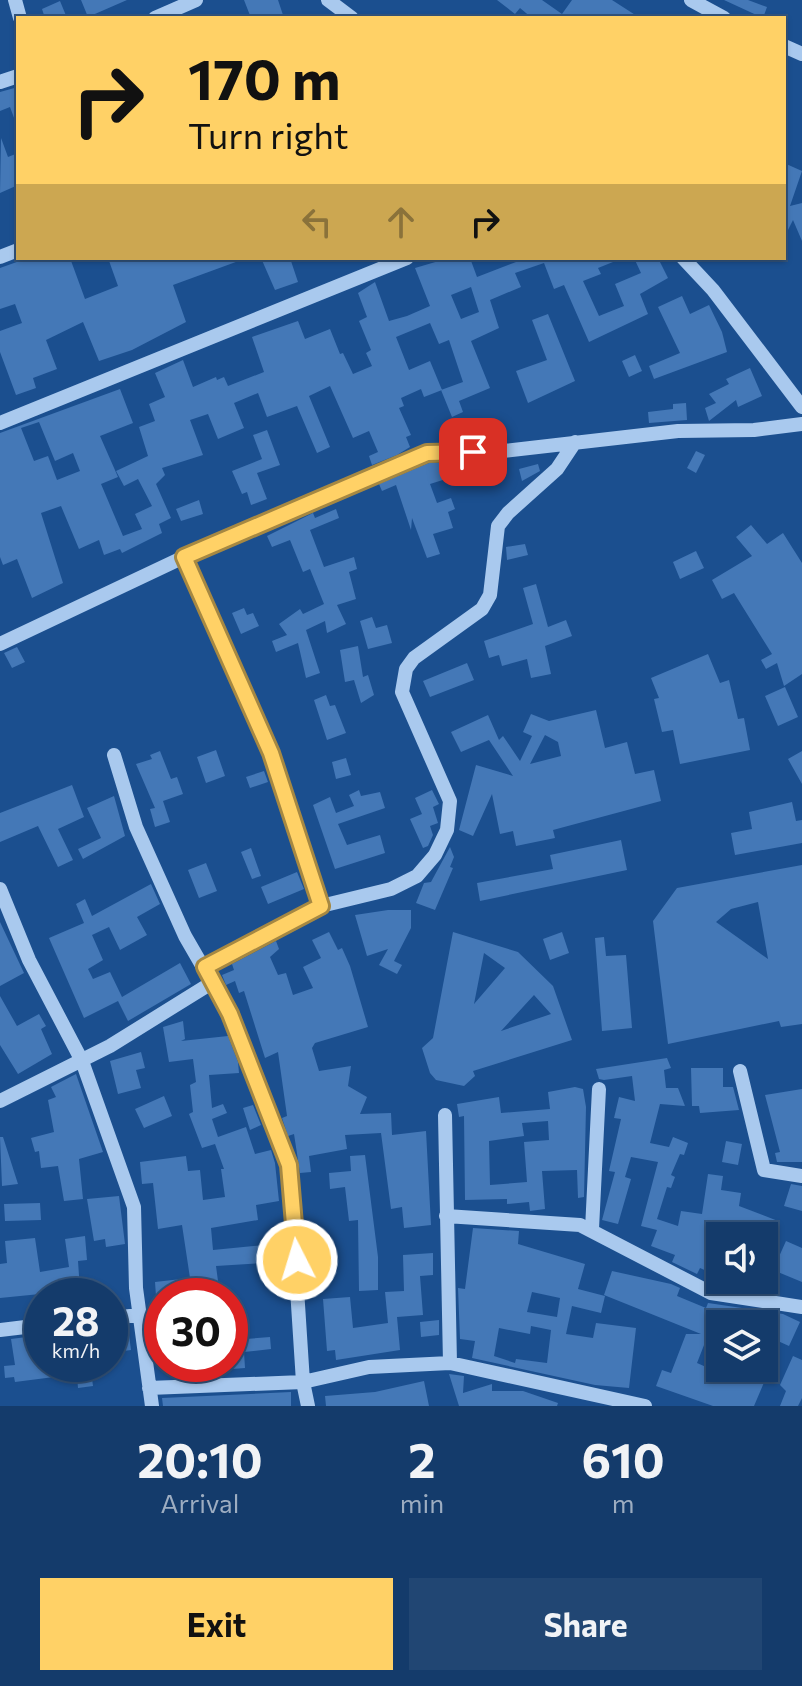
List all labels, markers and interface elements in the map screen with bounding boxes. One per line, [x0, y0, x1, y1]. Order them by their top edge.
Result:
text: 170 m [188, 43, 341, 112]
icon: right [56, 48, 160, 152]
text: Turn right [188, 112, 349, 156]
icon: left [295, 200, 339, 244]
icon: ahead [379, 200, 423, 244]
icon: right [463, 200, 507, 244]
pin [439, 418, 507, 486]
icon: arrive [451, 430, 495, 474]
position arrow [255, 1218, 339, 1302]
map controls [706, 1222, 778, 1382]
button: sound [706, 1222, 778, 1294]
speed limit sign: 30 [144, 1278, 248, 1382]
text: 28 [52, 1295, 100, 1344]
button: layers [706, 1310, 778, 1382]
text: km/h [52, 1338, 100, 1362]
text: 20:10 [137, 1429, 263, 1488]
text: 2 [408, 1429, 436, 1488]
text: 610 [581, 1429, 665, 1488]
text: Arrival [161, 1487, 239, 1518]
text: min [400, 1487, 444, 1518]
text: m [612, 1487, 634, 1518]
button: Exit [40, 1578, 393, 1670]
button: Share [409, 1578, 762, 1670]

